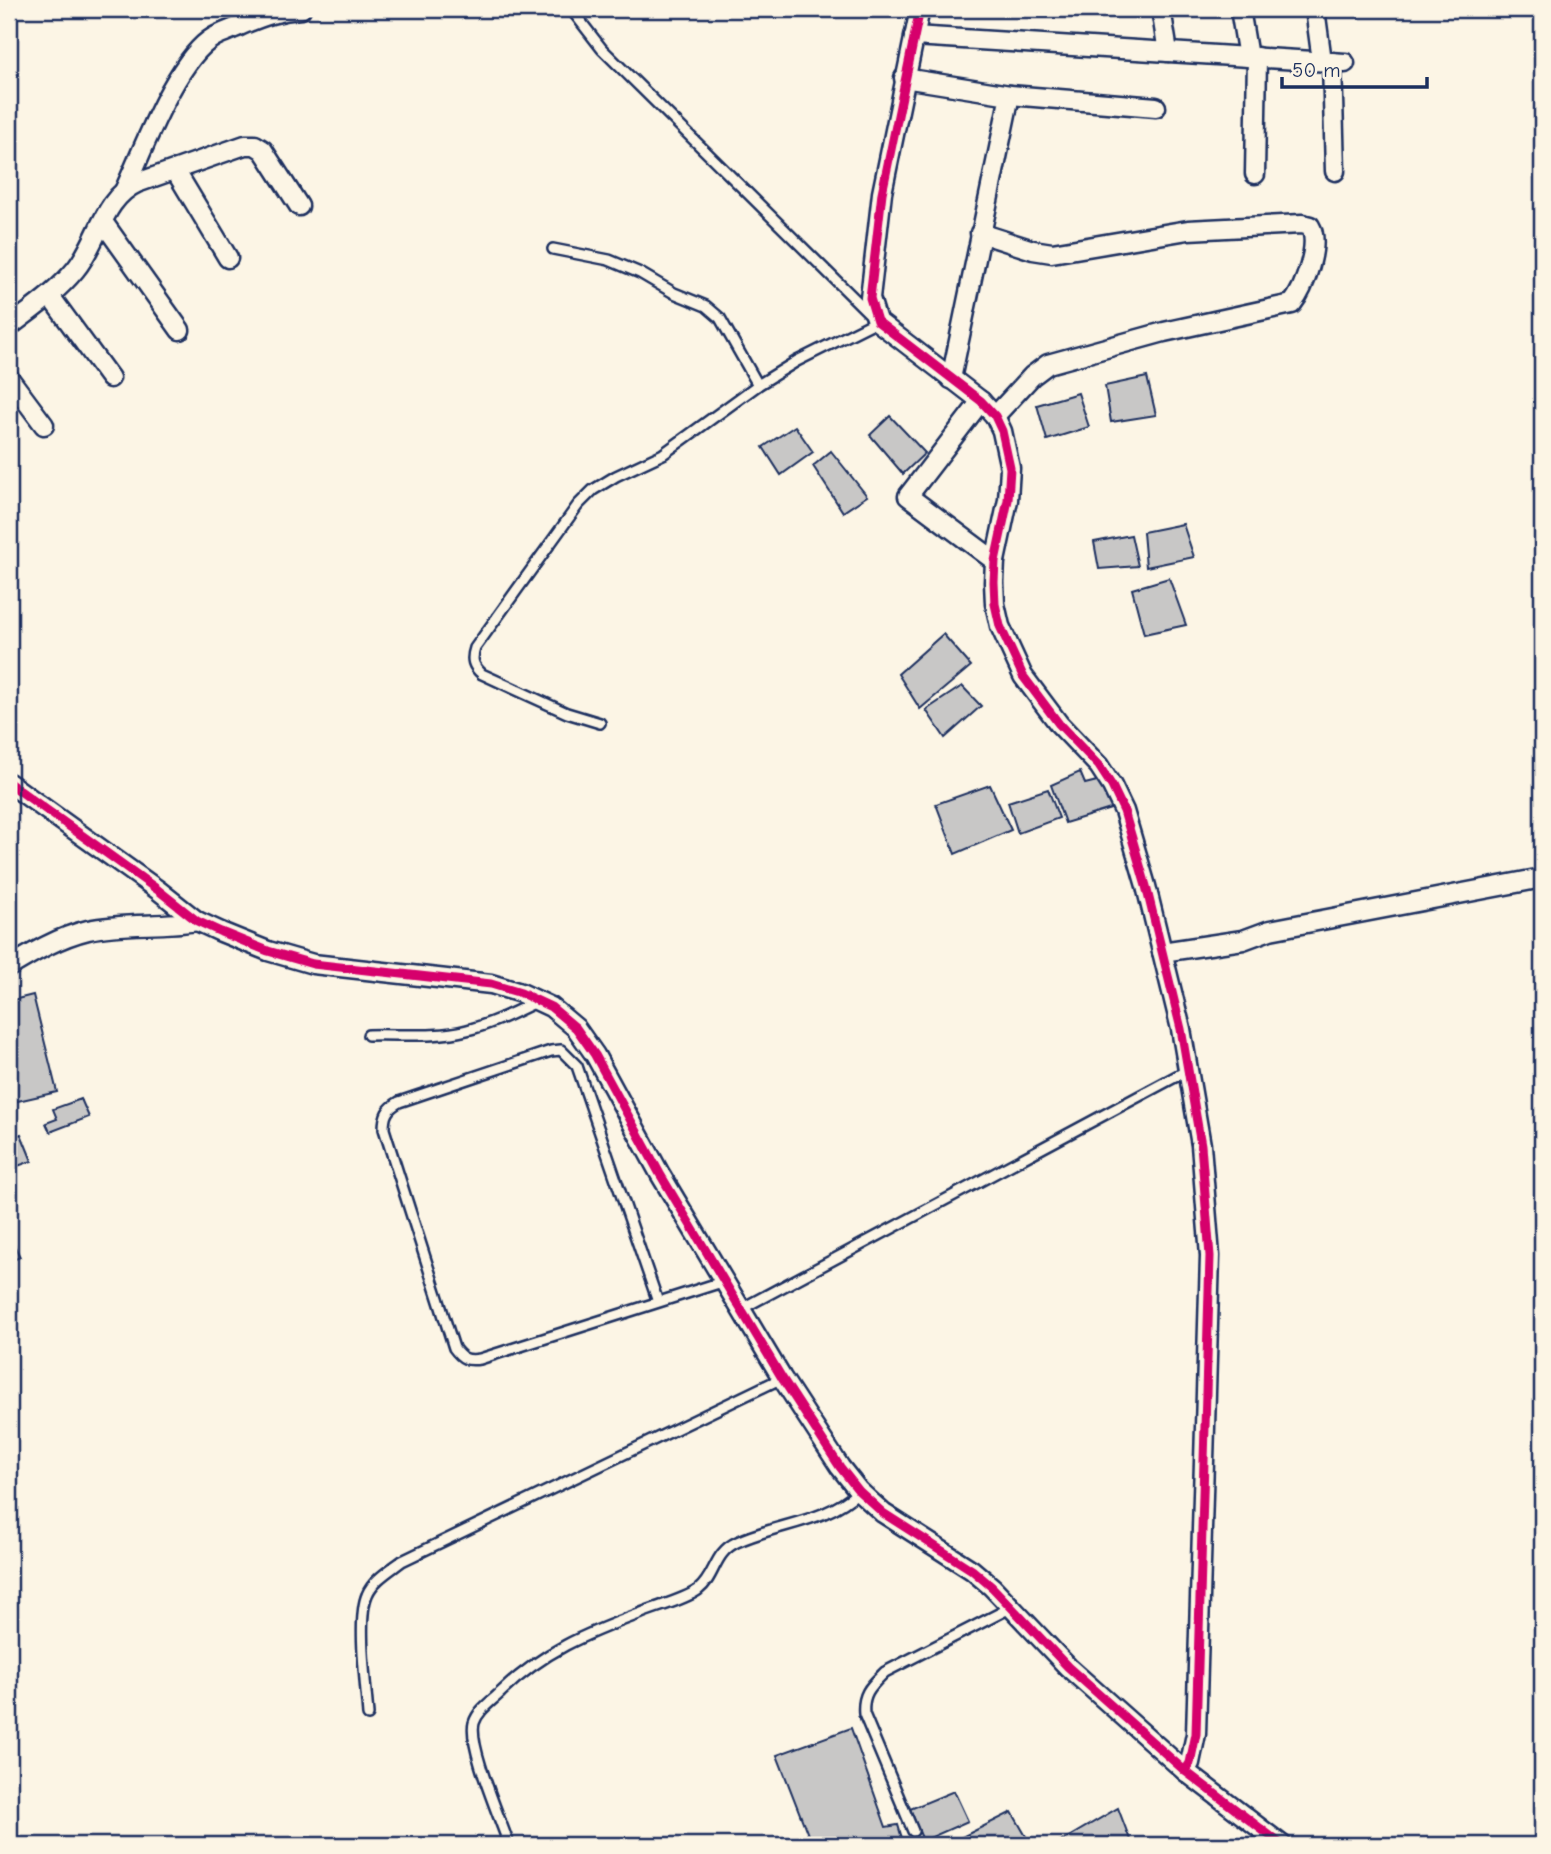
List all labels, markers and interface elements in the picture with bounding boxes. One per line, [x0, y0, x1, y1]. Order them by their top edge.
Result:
scale bar [1282, 46, 1427, 90]
text: 50 m [1292, 58, 1341, 82]

